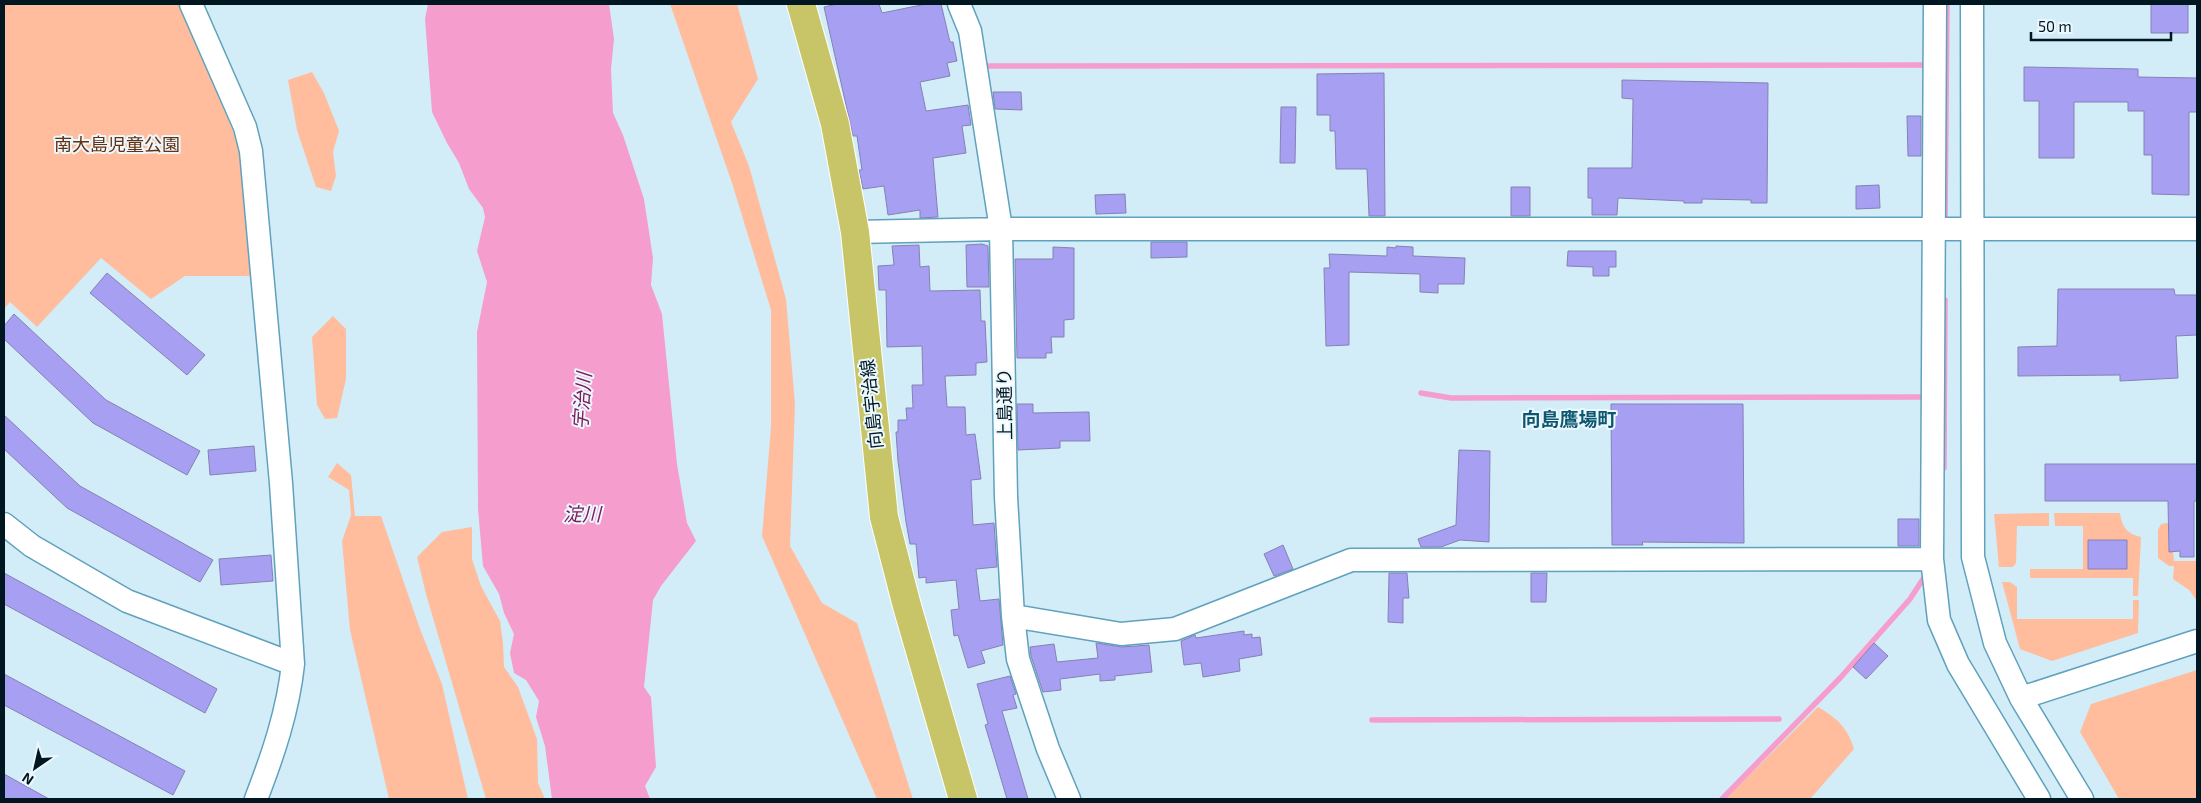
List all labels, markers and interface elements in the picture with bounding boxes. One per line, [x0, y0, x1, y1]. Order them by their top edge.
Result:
scale bar [2031, 10, 2171, 42]
text: 50 m [2038, 17, 2072, 35]
park label: 南大島児童公園 [54, 133, 180, 155]
street label: 向島宇治線 [855, 358, 887, 450]
street label: 上島通り [992, 368, 1016, 440]
water label: 宇治川 [568, 370, 595, 430]
district label: 向島鷹場町 [1521, 407, 1617, 430]
water label: 淀川 [563, 502, 603, 525]
north arrow [10, 743, 60, 793]
text: N [19, 769, 36, 789]

